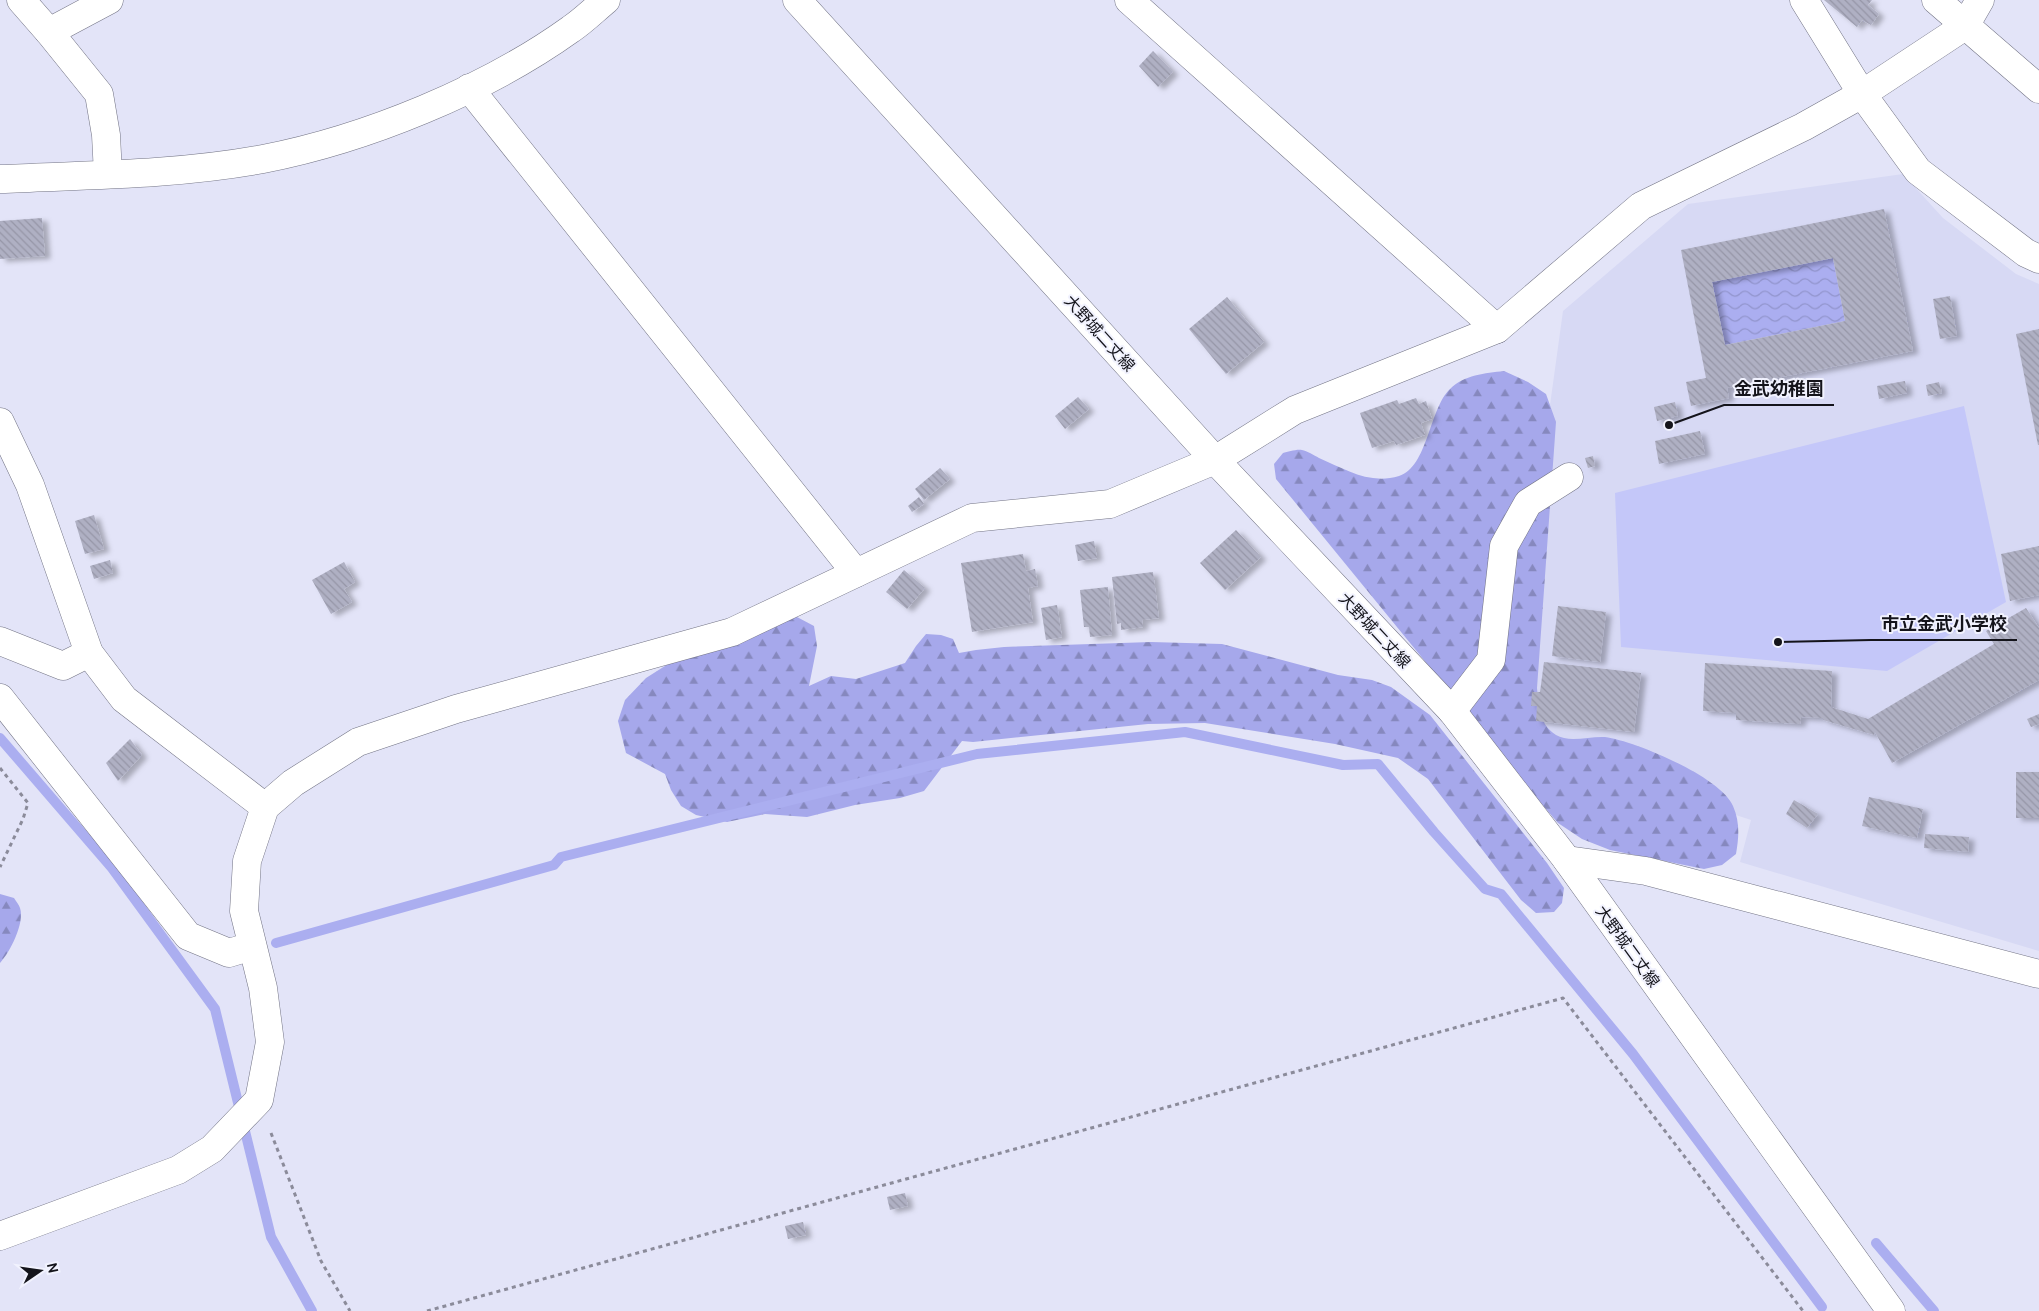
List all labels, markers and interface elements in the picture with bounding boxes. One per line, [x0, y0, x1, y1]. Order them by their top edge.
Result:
street label: 大野城二丈線 [1060, 291, 1139, 375]
callout: 金武幼稚園 [1724, 372, 1834, 405]
text: 金武幼稚園 [1734, 378, 1824, 400]
street label: 大野城二丈線 [1335, 589, 1414, 672]
callout: 市立金武小学校 [1871, 607, 2017, 640]
text: 市立金武小学校 [1881, 613, 2007, 635]
street label: 大野城二丈線 [1592, 902, 1663, 991]
north arrow [15, 1246, 65, 1296]
text: N [43, 1261, 63, 1275]

